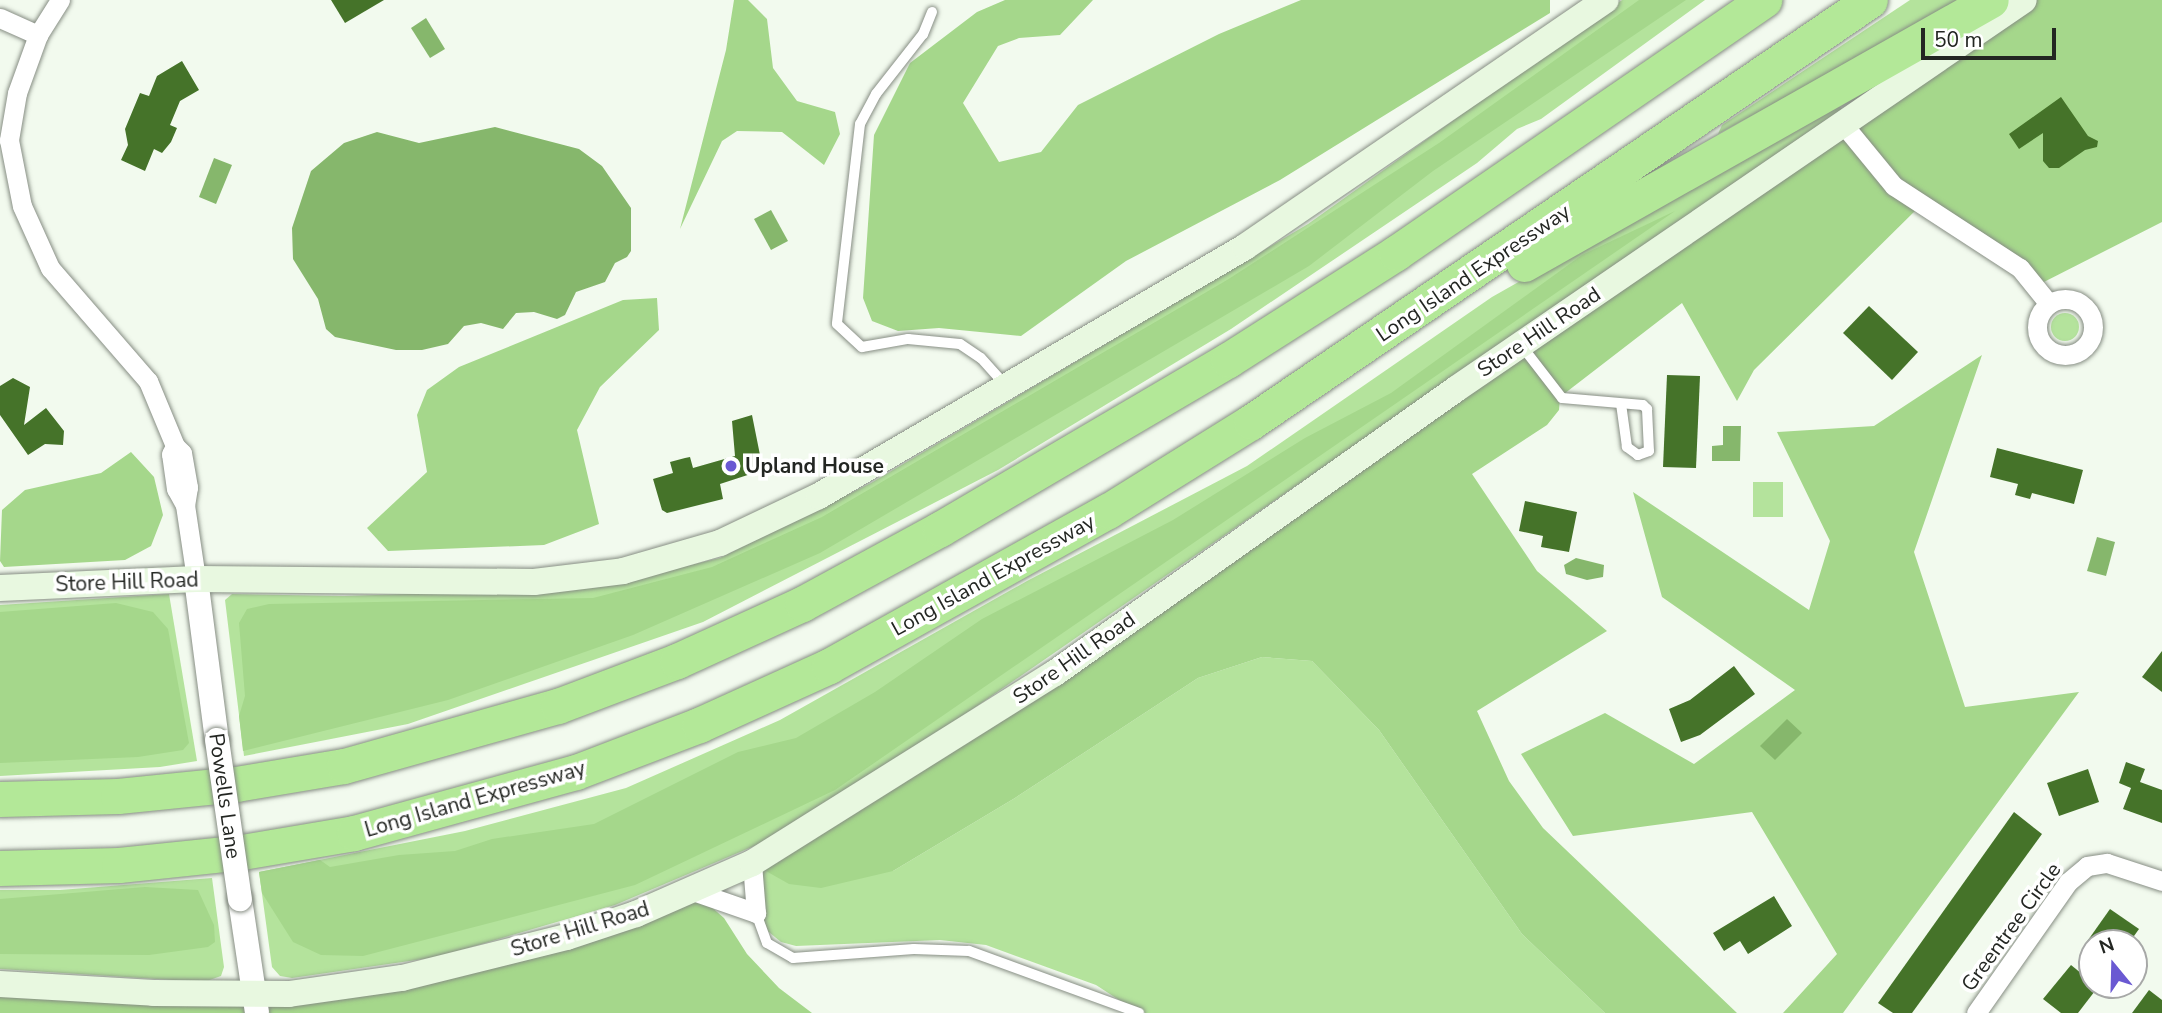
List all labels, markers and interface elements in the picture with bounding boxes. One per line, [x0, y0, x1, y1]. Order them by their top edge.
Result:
scale bar [1924, 14, 2059, 58]
text: 50 m [1934, 26, 1983, 54]
street label: Long Island Expressway [1371, 199, 1575, 347]
street label: Store Hill Road [1473, 281, 1605, 383]
place label: Upland House [745, 453, 884, 479]
marker: Upland House [723, 458, 739, 474]
street label: Long Island Expressway [887, 509, 1099, 641]
street label: Store Hill Road [55, 567, 199, 597]
street label: Store Hill Road [1008, 607, 1140, 709]
street label: Powells Lane [204, 732, 246, 860]
street label: Long Island Expressway [362, 755, 588, 843]
street label: Greentree Circle [1956, 858, 2066, 996]
street label: Store Hill Road [508, 896, 652, 962]
north arrow [2078, 929, 2148, 999]
text: N [2096, 931, 2118, 961]

